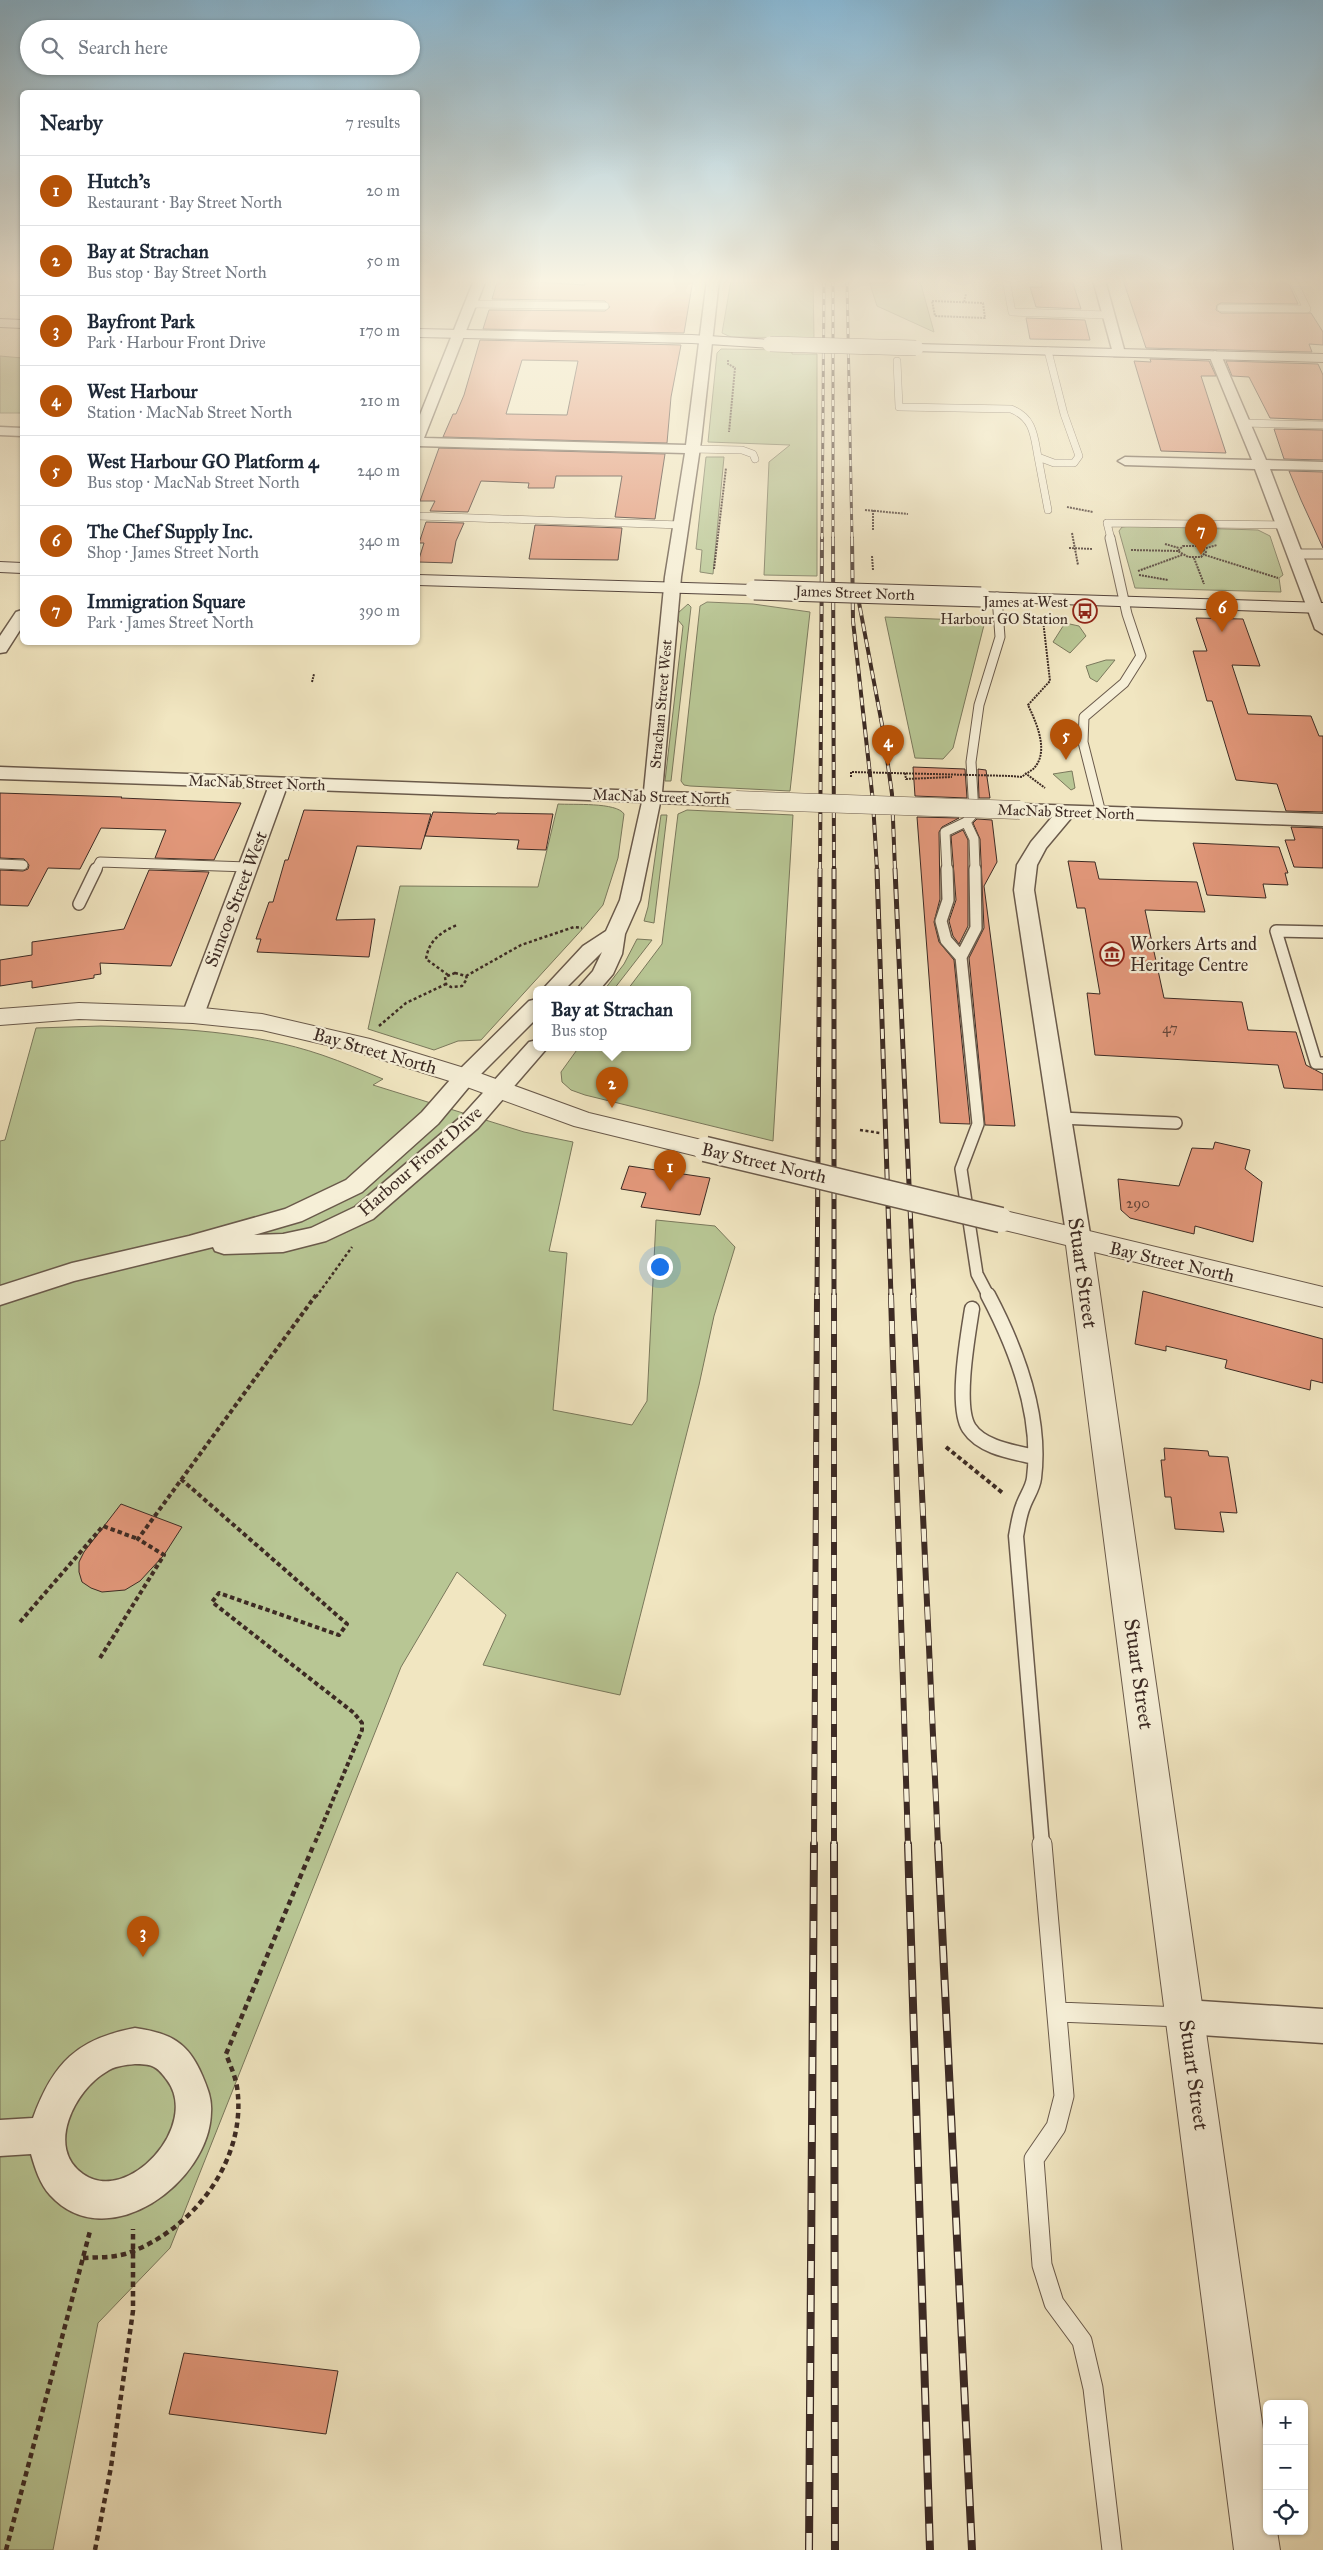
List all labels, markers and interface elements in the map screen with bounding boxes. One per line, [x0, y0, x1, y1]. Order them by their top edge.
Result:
search box [20, 20, 420, 75]
icon: search [38, 34, 66, 62]
text: Search here [78, 36, 168, 59]
text: Nearby [40, 110, 103, 136]
text: 7 results [345, 113, 400, 132]
text: Hutch's [87, 170, 150, 193]
text: 1 [53, 181, 59, 200]
text: 20 m [366, 181, 400, 200]
text: Restaurant · Bay Street North [87, 193, 282, 212]
text: Bay at Strachan [87, 240, 209, 263]
text: 2 [52, 251, 60, 270]
text: 50 m [366, 251, 400, 270]
text: Bus stop · Bay Street North [87, 263, 267, 282]
text: Bayfront Park [87, 310, 195, 333]
text: 3 [53, 321, 59, 340]
text: 170 m [359, 321, 400, 340]
text: Park · Harbour Front Drive [87, 333, 266, 352]
text: West Harbour [87, 380, 198, 403]
text: 4 [52, 391, 60, 410]
text: 210 m [360, 391, 400, 410]
text: Station · MacNab Street North [87, 403, 292, 422]
text: West Harbour GO Platform 4 [87, 450, 319, 473]
text: 5 [52, 461, 60, 480]
text: 240 m [357, 461, 400, 480]
text: Bus stop · MacNab Street North [87, 473, 300, 492]
pin: 7 [1185, 514, 1217, 555]
text: The Chef Supply Inc. [87, 520, 253, 543]
text: 6 [52, 531, 60, 550]
text: 340 m [358, 531, 400, 550]
text: Shop · James Street North [87, 543, 259, 562]
street label: James Street North [793, 582, 916, 605]
text: Immigration Square [87, 590, 245, 613]
pin: 6 [1206, 591, 1238, 632]
place label: James at West Harbour GO Station [940, 593, 1069, 628]
bus stop icon: James at West Harbour GO Station [1072, 598, 1098, 624]
text: 7 [52, 601, 60, 620]
text: 390 m [359, 601, 400, 620]
text: Park · James Street North [87, 613, 254, 632]
street label: Strachan Street West [646, 638, 676, 769]
pin: 5 [1050, 719, 1082, 760]
pin: 4 [872, 725, 904, 766]
street label: MacNab Street North [188, 772, 326, 794]
street label: MacNab Street North [592, 786, 730, 808]
street label: MacNab Street North [997, 801, 1135, 823]
street label: Simcoe Street West [200, 827, 272, 970]
place label: Workers Arts and Heritage Centre [1130, 933, 1257, 977]
museum icon: Workers Arts and Heritage Centre [1099, 941, 1125, 967]
popup [533, 986, 691, 1051]
text: Bay at Strachan [551, 998, 673, 1021]
house number: 47 [1162, 1019, 1178, 1037]
text: Bus stop [551, 1021, 607, 1040]
street label: Bay Street North [311, 1023, 439, 1079]
pin: 2 [596, 1067, 628, 1108]
street label: Harbour Front Drive [354, 1101, 486, 1221]
street label: Bay Street North [699, 1138, 829, 1188]
pin: 1 [654, 1150, 686, 1191]
house number: 290 [1126, 1194, 1150, 1212]
street label: Stuart Street [1062, 1216, 1104, 1331]
street label: Bay Street North [1107, 1237, 1237, 1287]
your location [647, 1254, 673, 1280]
street label: Stuart Street [1118, 1617, 1160, 1732]
pin: 3 [127, 1916, 159, 1957]
street label: Stuart Street [1173, 2018, 1215, 2133]
map controls [1263, 2400, 1308, 2535]
button: + [1263, 2400, 1308, 2445]
button: − [1263, 2445, 1308, 2490]
button: locate [1263, 2490, 1308, 2535]

